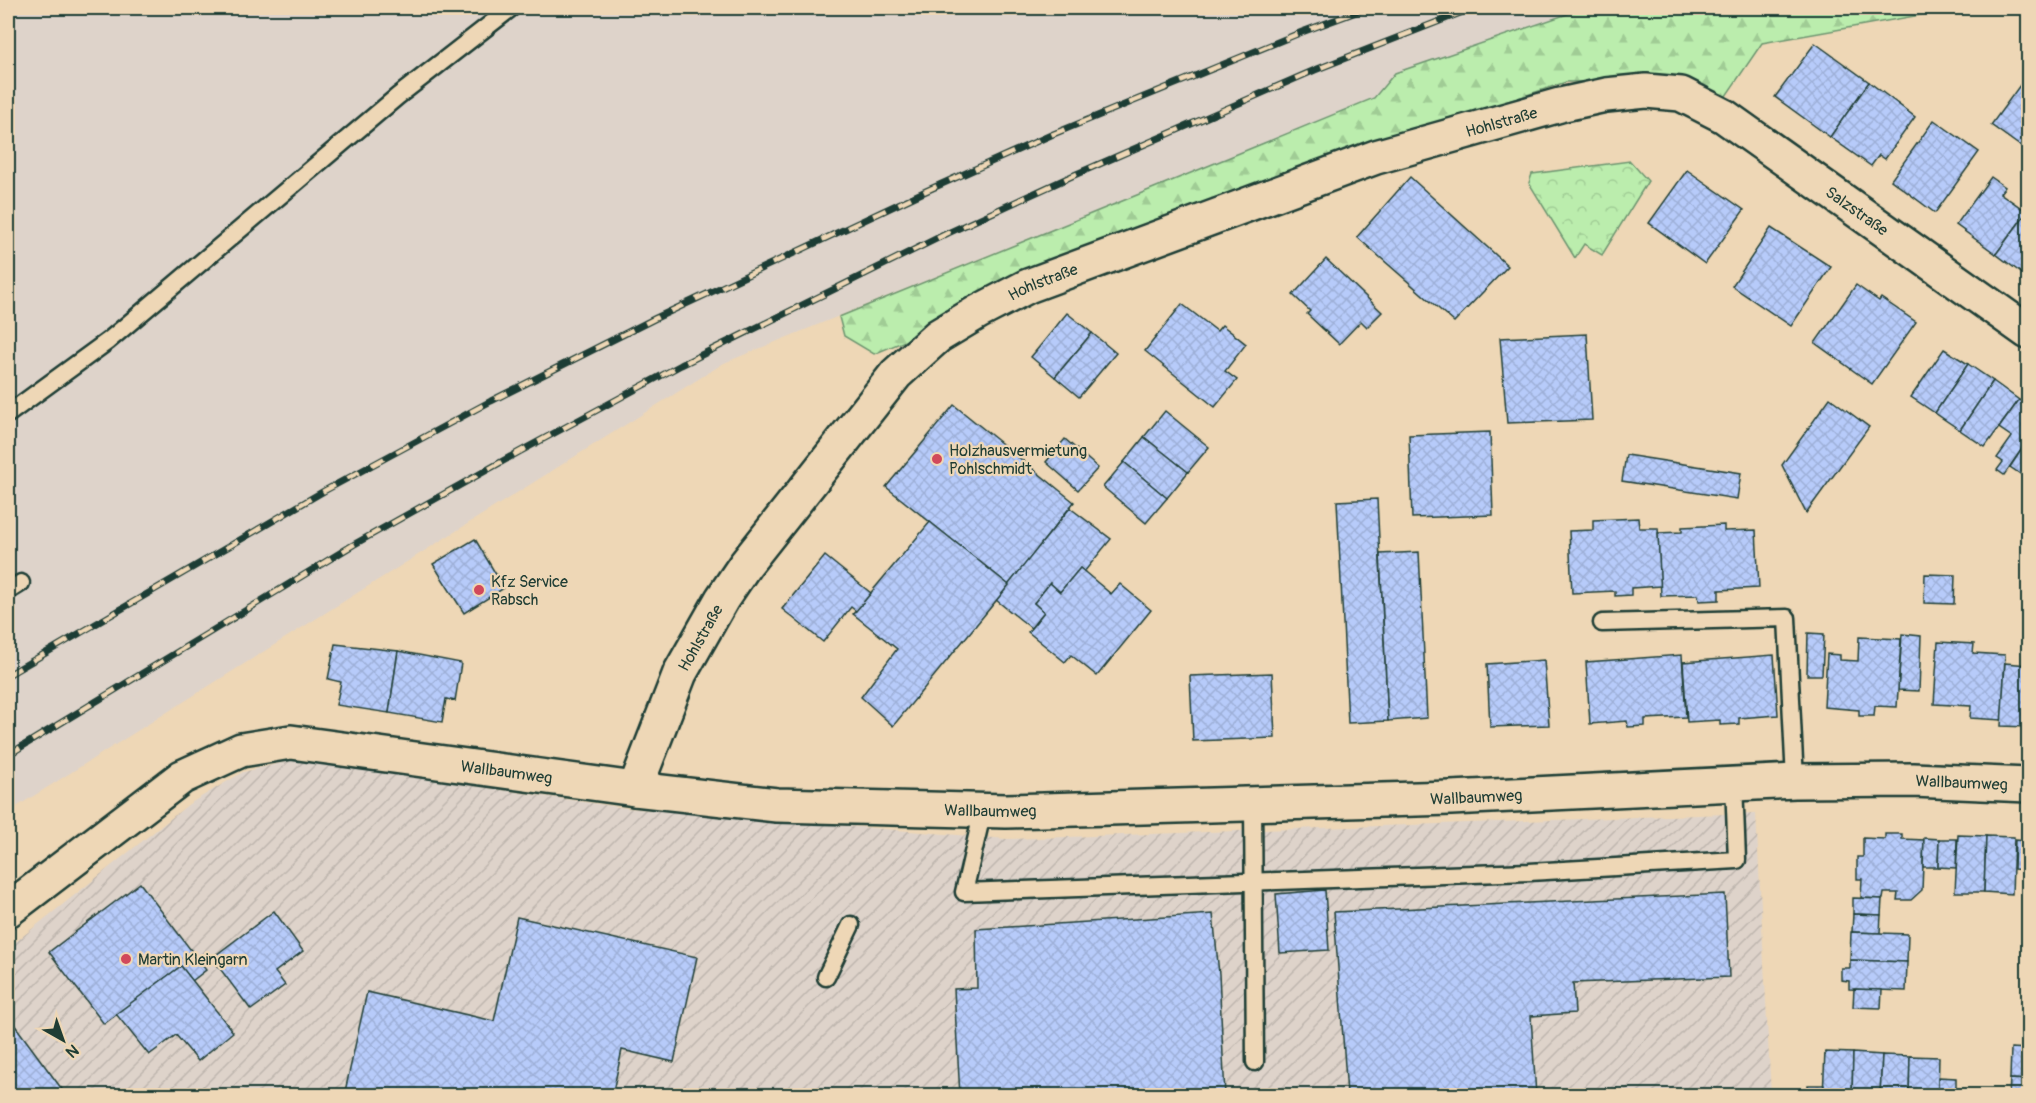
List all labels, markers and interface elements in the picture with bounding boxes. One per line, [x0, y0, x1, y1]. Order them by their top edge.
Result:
street label: Hohlstraße [1463, 103, 1540, 142]
street label: Salzstraße [1821, 182, 1892, 241]
street label: Hohlstraße [1005, 259, 1081, 306]
place label: Holzhausvermietung Pohlschmidt [949, 441, 1087, 479]
marker: Holzhausvermietung Pohlschmidt [930, 452, 944, 466]
place label: Kfz Service Rabsch [491, 572, 568, 610]
marker: Kfz Service Rabsch [472, 583, 486, 597]
street label: Hohlstraße [674, 601, 728, 675]
street label: Wallbaumweg [459, 756, 553, 789]
street label: Wallbaumweg [1915, 771, 2008, 795]
street label: Wallbaumweg [1430, 785, 1523, 810]
street label: Wallbaumweg [944, 800, 1037, 822]
place label: Martin Kleingarn [138, 950, 248, 970]
marker: Martin Kleingarn [119, 952, 133, 966]
north arrow [33, 1010, 93, 1070]
text: N [61, 1040, 83, 1062]

